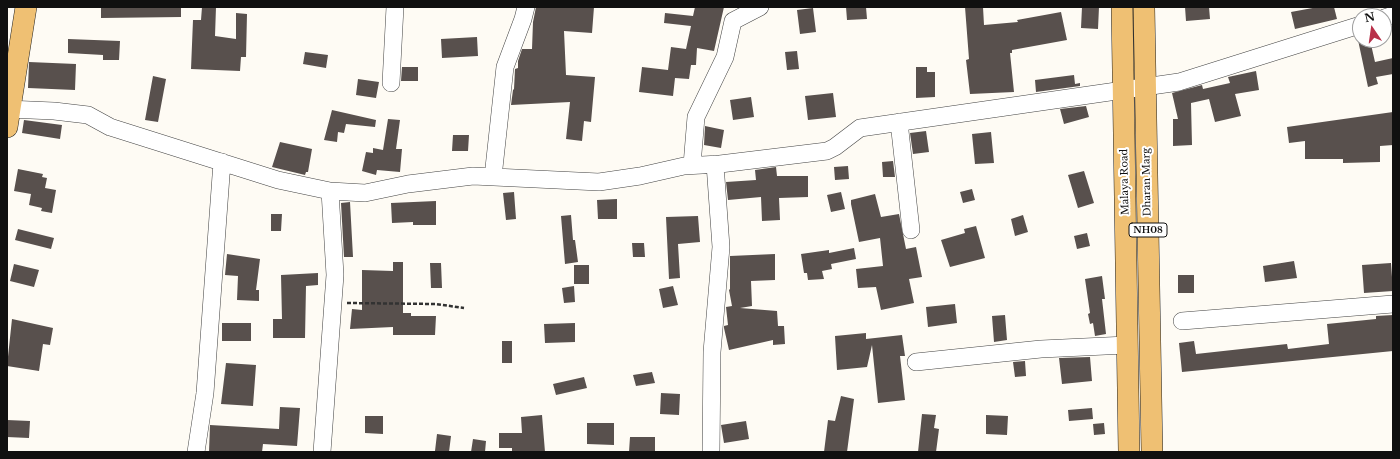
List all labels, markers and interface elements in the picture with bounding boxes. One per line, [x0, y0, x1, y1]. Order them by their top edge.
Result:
north arrow [1352, 8, 1392, 48]
text: N [1363, 9, 1376, 25]
street label: Dharan Marg [1140, 148, 1154, 216]
street label: Malaya Road [1118, 149, 1132, 215]
road number: NH08 [1129, 223, 1167, 237]

